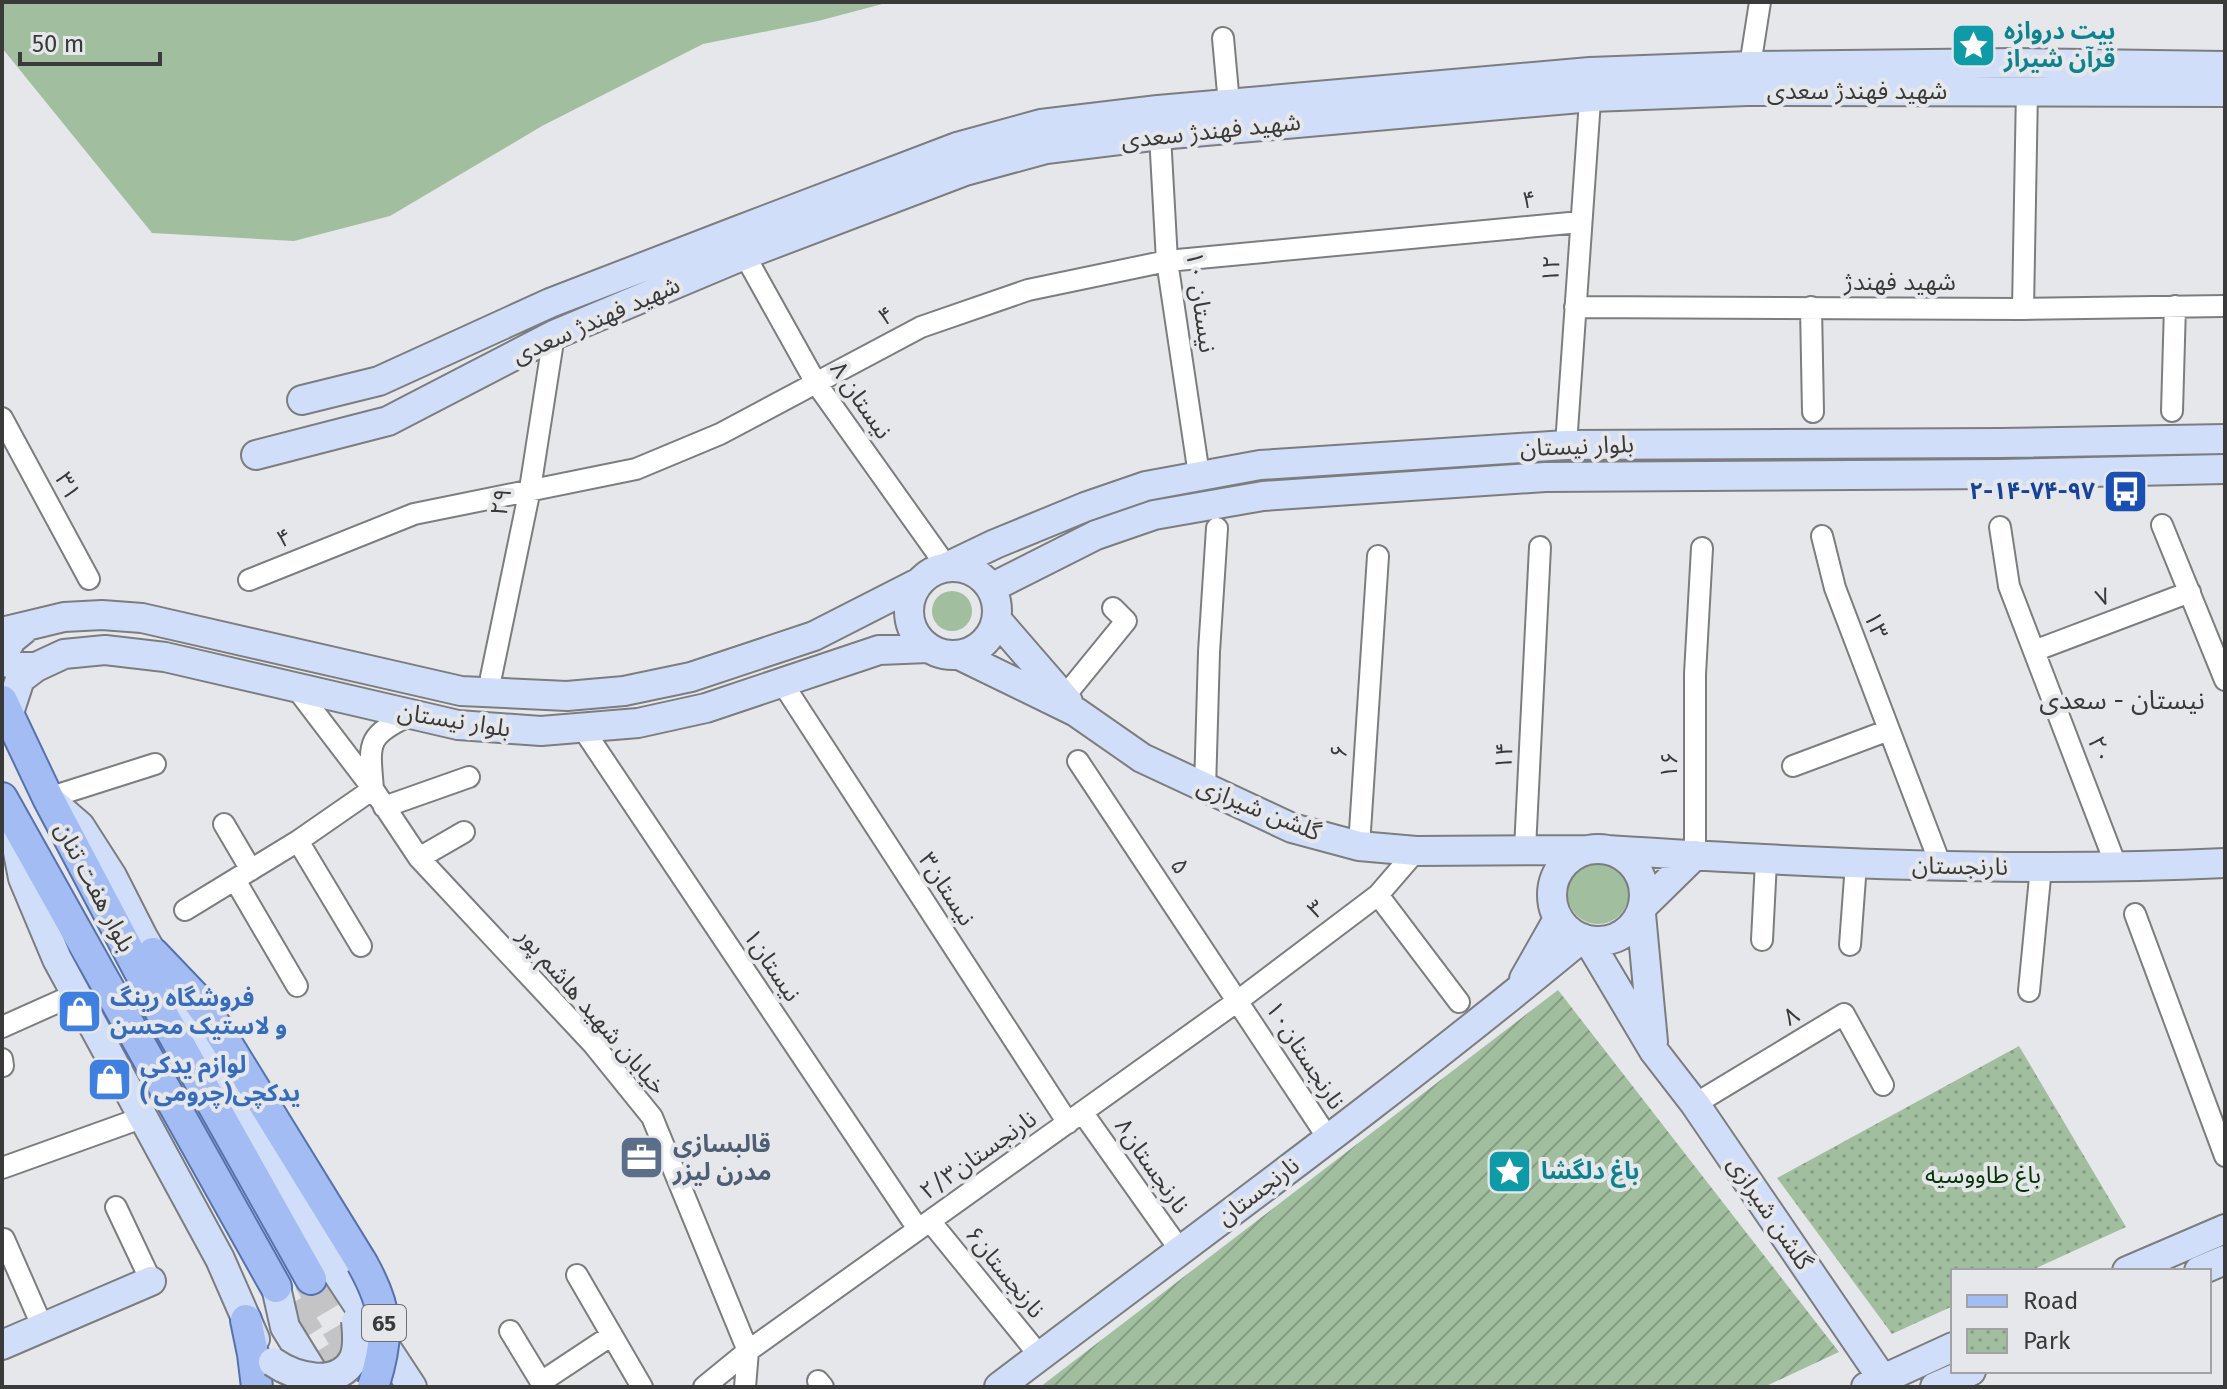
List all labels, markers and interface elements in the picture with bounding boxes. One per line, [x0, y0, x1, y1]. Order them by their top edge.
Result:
scale bar [20, 16, 160, 66]
place label: بیت دروازه قرآن شیراز [2003, 17, 2115, 73]
place icon: بیت دروازه قرآن شیراز [1949, 21, 1997, 69]
text: 50 m [32, 30, 84, 58]
street label: شهید فهندژ سعدی [1767, 77, 1947, 105]
street label: شهید فهندژ سعدی [1120, 108, 1302, 154]
street label: ۴ [1521, 185, 1537, 215]
street label: نیستان ۱۰ [1180, 250, 1222, 354]
street label: ۱۲ [1536, 255, 1566, 283]
street label: شهید فهندژ [1843, 268, 1956, 296]
street label: شهید فهندژ سعدی [508, 271, 684, 369]
street label: ۴ [873, 300, 899, 332]
street label: نیستان ۸ [824, 356, 898, 444]
street label: بلوار نیستان [1520, 430, 1634, 462]
street label: ۳۱ [49, 467, 87, 505]
bus stop icon: ۲-۱۴-۷۴-۹۷ [2102, 467, 2150, 515]
place label: ۲-۱۴-۷۴-۹۷ [1970, 477, 2095, 505]
street label: ۲۹ [485, 486, 517, 518]
street label: ۴ [272, 522, 296, 554]
street label: ۷ [2092, 581, 2115, 613]
street label: ۱۳ [1858, 607, 1894, 643]
district label: نیستان - سعدی [2039, 685, 2205, 716]
street label: بلوار نیستان [395, 697, 513, 743]
street label: ۲۰ [2082, 732, 2118, 768]
street label: ۱۴ [1489, 742, 1519, 770]
street label: ۶ [1325, 743, 1353, 759]
street label: ۱۶ [1655, 751, 1683, 779]
street label: گلشن شیرازی [1193, 772, 1326, 847]
street label: بلوار هفت تنان [49, 817, 141, 957]
street label: ۳نیستان [913, 847, 981, 931]
street label: نارنجستان [1912, 851, 2008, 881]
street label: ۵ [1165, 852, 1195, 880]
street label: ۳ [1302, 894, 1330, 924]
street label: خیابان شهید هاشم پور [509, 921, 672, 1102]
street label: ۱نیستان [737, 923, 807, 1007]
place label: فروشگاه رینگ و لاستیک محسن [110, 984, 287, 1040]
shop icon: فروشگاه رینگ و لاستیک محسن [55, 988, 103, 1036]
street label: ۱۰نارنجستان [1260, 996, 1350, 1114]
street label: ۸ [1778, 1000, 1804, 1032]
place label: لوازم یدکی یدکچی(چرومی ) [140, 1051, 300, 1109]
shop icon: لوازم یدکی یدکچی(چرومی ) [85, 1055, 133, 1103]
street label: ۲/۳نارنجستان [914, 1105, 1042, 1205]
street label: ۸نارنجستان [1109, 1113, 1195, 1219]
place label: قالبسازی مدرن لیزر [672, 1130, 772, 1186]
office icon: قالبسازی مدرن لیزر [618, 1134, 666, 1182]
place icon: باغ دلگشا [1486, 1147, 1534, 1195]
street label: نارنجستان [1211, 1151, 1305, 1231]
street label: گلشن شیرازی [1722, 1151, 1819, 1276]
place label: باغ دلگشا [1541, 1157, 1639, 1188]
park label: باغ طاووسیه [1925, 1161, 2041, 1192]
street label: ۶نارنجستان [960, 1221, 1050, 1323]
legend [1951, 1269, 2211, 1373]
text: Road [2023, 1287, 2078, 1315]
road number: 65 [362, 1305, 406, 1341]
text: Park [2023, 1327, 2071, 1355]

